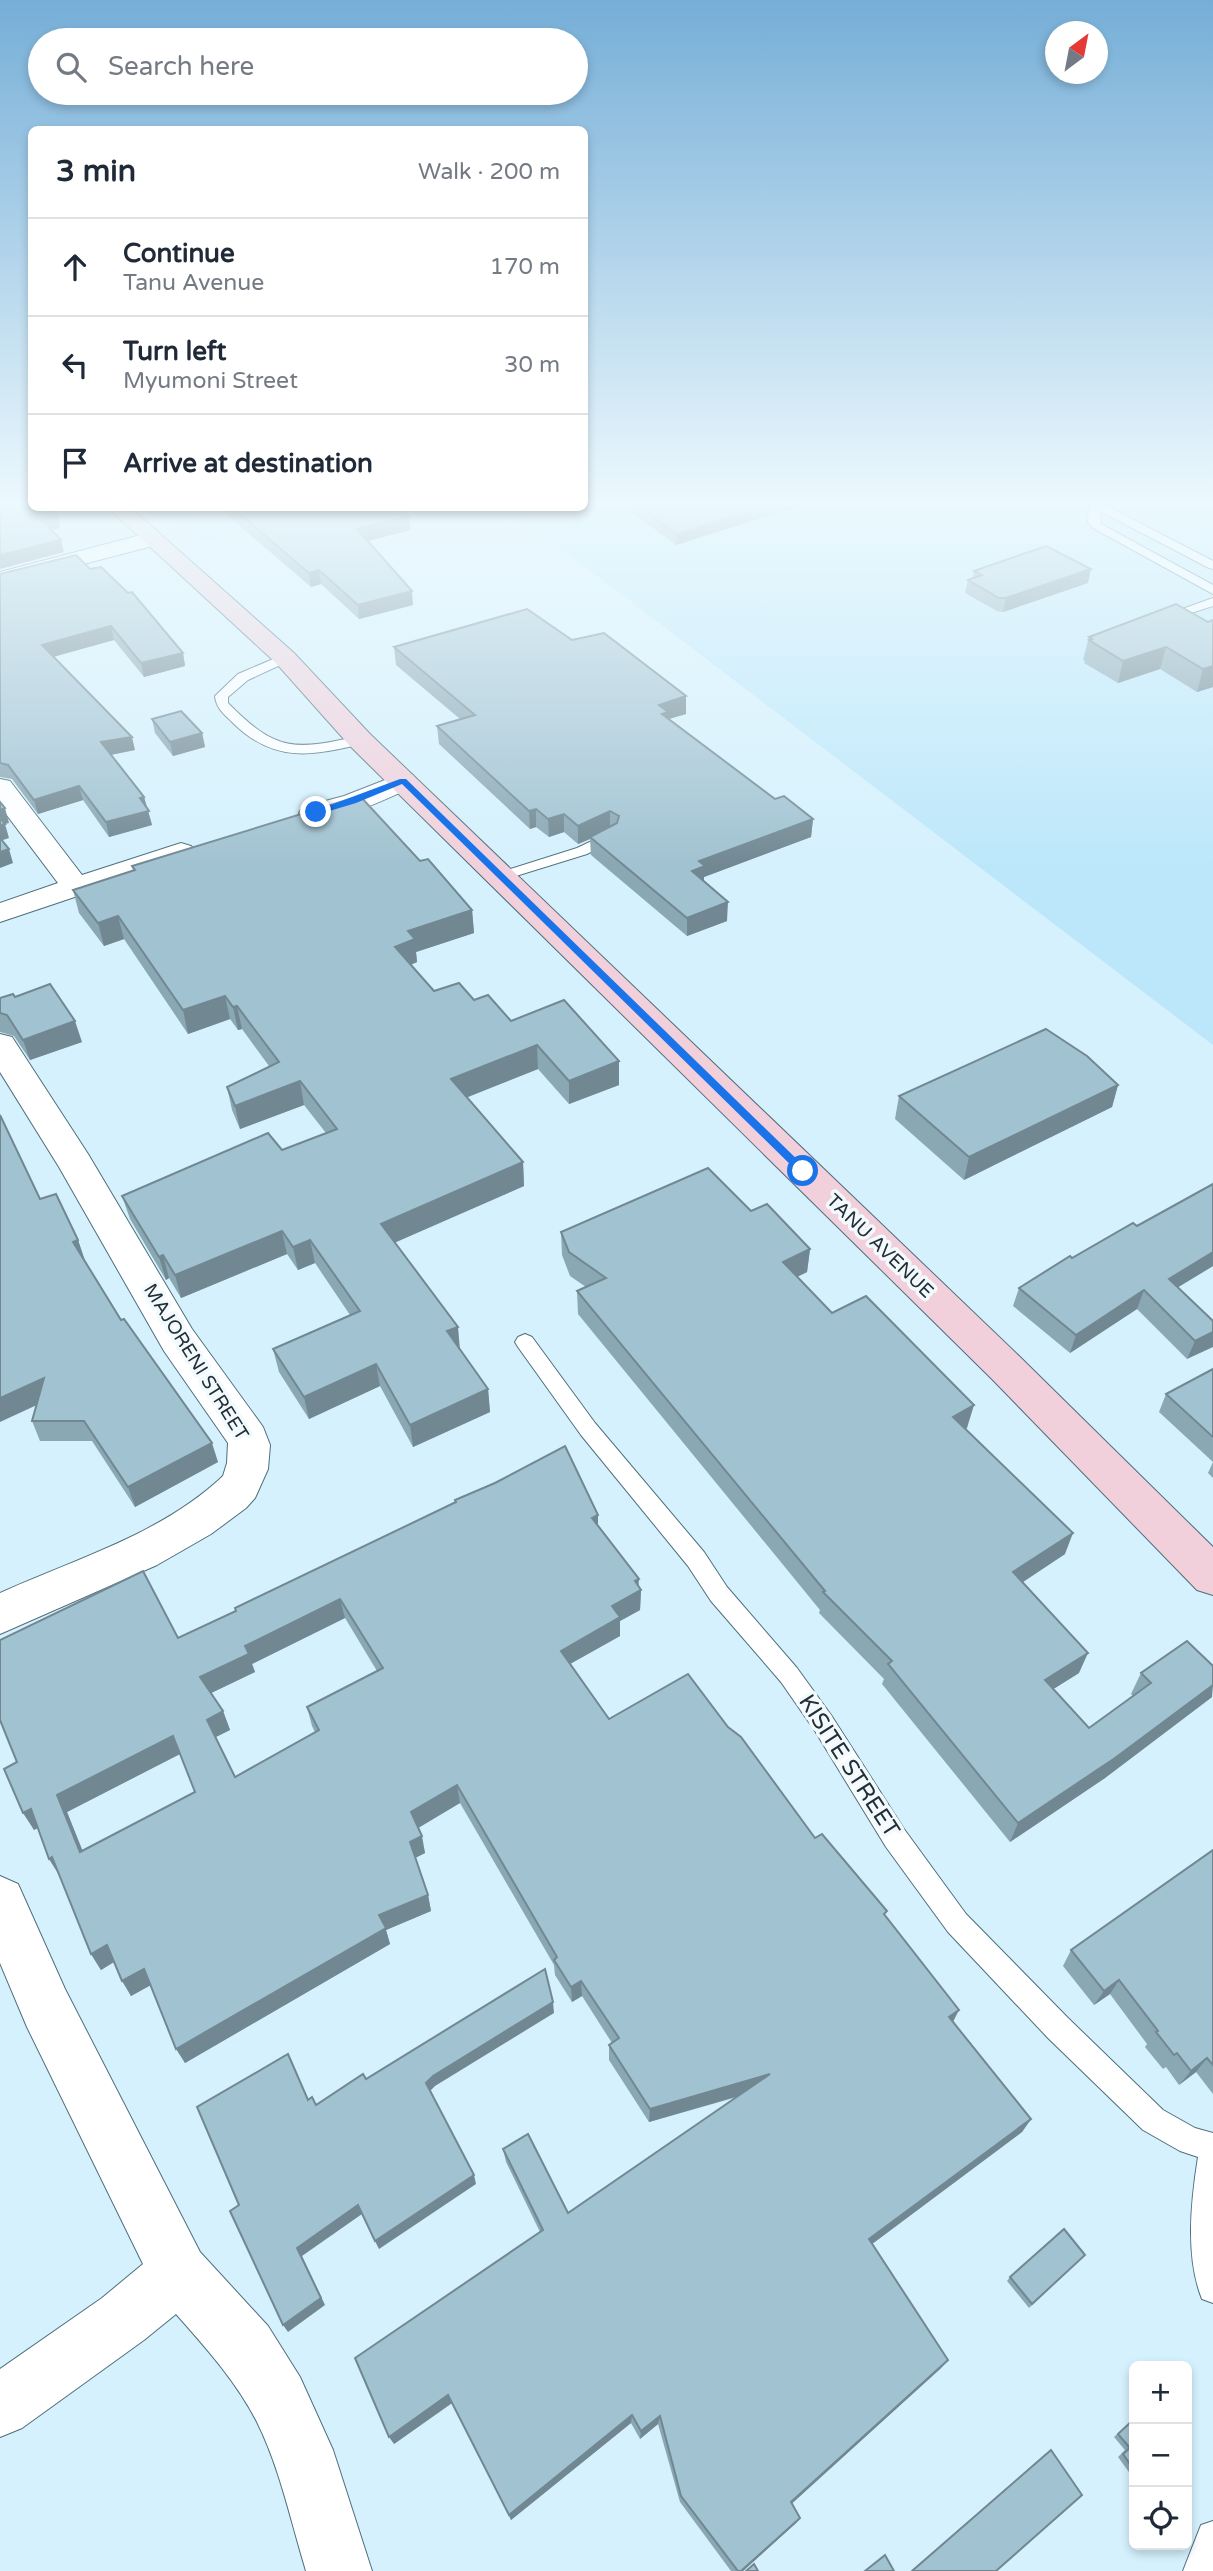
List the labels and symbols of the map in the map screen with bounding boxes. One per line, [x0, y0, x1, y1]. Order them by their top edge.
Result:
north arrow [1045, 21, 1108, 84]
route end [300, 796, 331, 827]
route start [787, 1155, 818, 1186]
street label: TANU AVENUE [822, 1190, 938, 1302]
street label: MAJORENI STREET [139, 1280, 253, 1445]
street label: KISITE STREET [792, 1689, 906, 1843]

